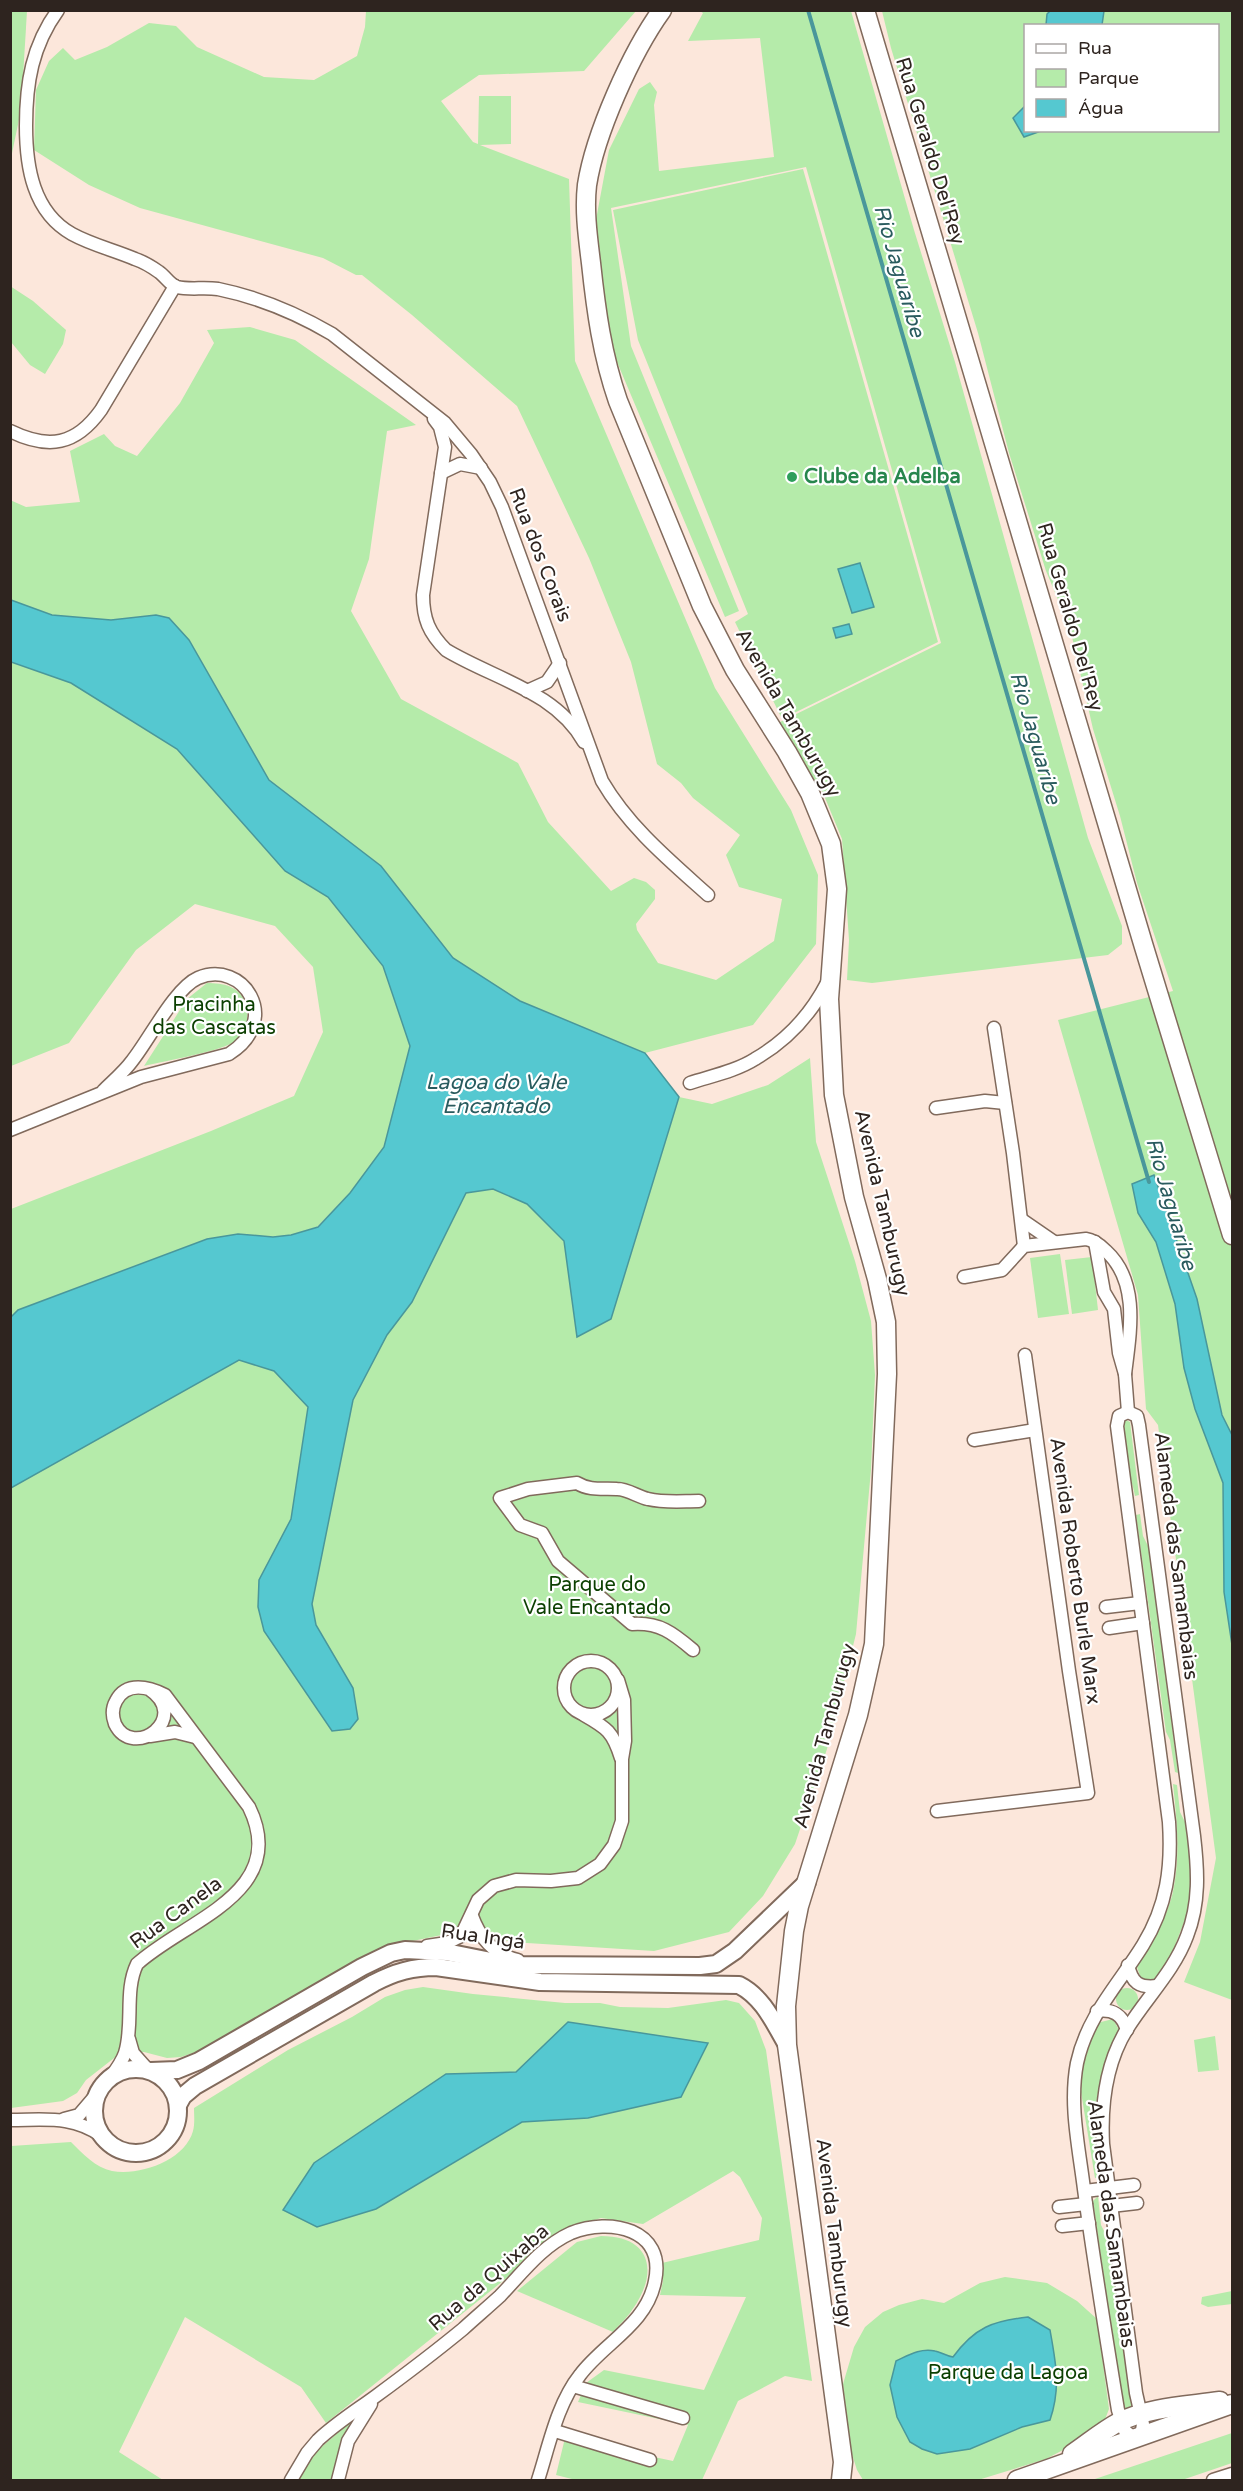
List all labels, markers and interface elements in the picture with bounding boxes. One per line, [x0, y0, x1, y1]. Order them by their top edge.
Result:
legend [1024, 24, 1219, 132]
text: Rua [1078, 37, 1112, 59]
street label: Rua Geraldo Del'Rey [890, 54, 970, 248]
text: Parque [1078, 67, 1139, 89]
text: Água [1078, 97, 1124, 119]
water label: Rio Jaguaribe [868, 202, 930, 341]
place label: Clube da Adelba [804, 465, 961, 489]
marker: Clube da Adelba [785, 470, 799, 484]
street label: Rua dos Corais [503, 485, 577, 625]
street label: Rua Geraldo Del'Rey [1032, 520, 1108, 714]
street label: Avenida Tamburugy [730, 625, 846, 802]
water label: Rio Jaguaribe [1004, 669, 1066, 808]
park label: Pracinha das Cascatas [152, 993, 276, 1040]
water label: Lagoa do Vale Encantado [426, 1070, 568, 1119]
street label: Avenida Tamburugy [849, 1108, 915, 1299]
water label: Rio Jaguaribe [1140, 1135, 1202, 1274]
street label: Alameda das Samambaias [1149, 1431, 1203, 1681]
street label: Avenida Roberto Burle Marx [1044, 1436, 1106, 1706]
park label: Parque do Vale Encantado [523, 1573, 671, 1620]
street label: Avenida Tamburugy [789, 1641, 861, 1831]
street label: Rua Canela [125, 1872, 227, 1954]
street label: Rua Ingá [440, 1919, 526, 1955]
street label: Alameda das Samambaias [1082, 2099, 1140, 2349]
street label: Avenida Tamburugy [810, 2137, 858, 2329]
street label: Rua da Quixaba [424, 2219, 554, 2337]
park label: Parque da Lagoa [928, 2361, 1088, 2385]

